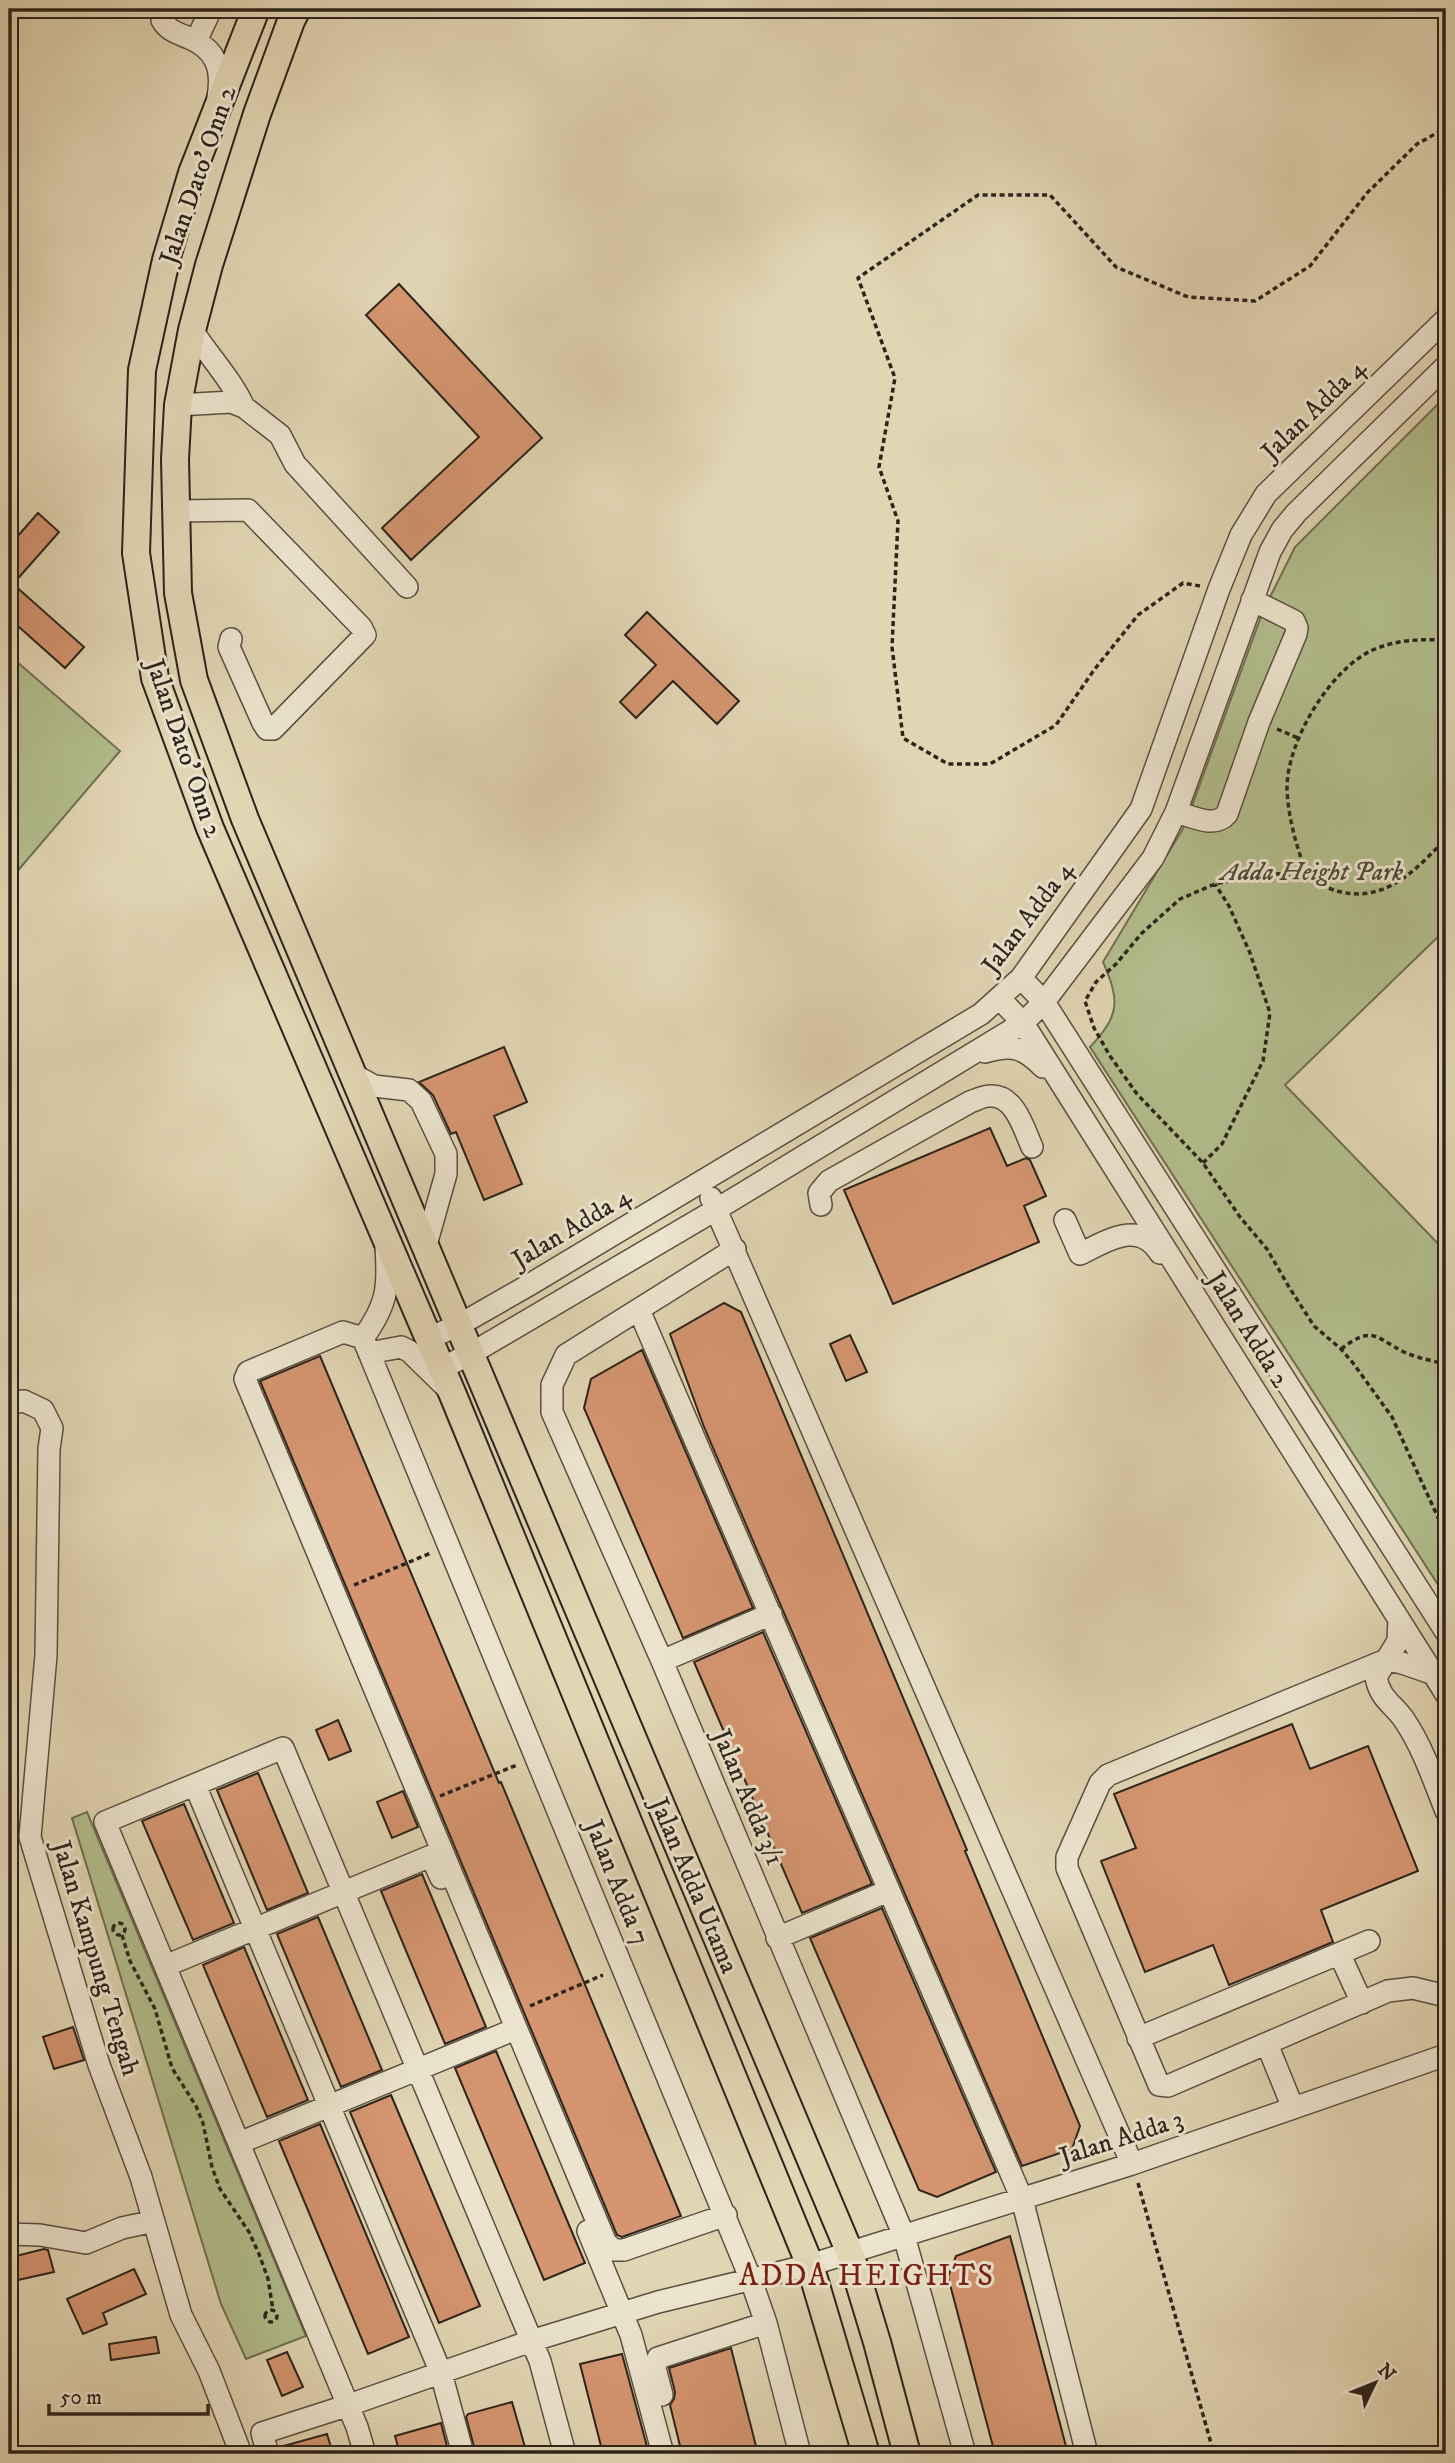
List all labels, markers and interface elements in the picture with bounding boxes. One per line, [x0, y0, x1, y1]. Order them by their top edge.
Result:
street label: Jalan Dato' Onn 2 [152, 82, 244, 271]
street label: Jalan Adda 4 [1253, 351, 1374, 470]
street label: Jalan Dato' Onn 2 [137, 653, 230, 842]
street label: Jalan Adda 4 [974, 854, 1082, 983]
park label: Adda Height Park [1218, 856, 1403, 889]
street label: Jalan Adda 4 [505, 1179, 638, 1278]
street label: Jalan Adda 2 [1198, 1264, 1296, 1394]
street label: Jalan Adda 3/1 [703, 1723, 791, 1870]
street label: Jalan Adda Utama [641, 1791, 745, 1978]
street label: Jalan Adda 7 [576, 1813, 657, 1950]
street label: Jalan Kampung Tengah [44, 1835, 147, 2080]
street label: Jalan Adda 3 [1054, 2103, 1187, 2174]
district label: ADDA HEIGHTS [739, 2258, 995, 2295]
north arrow [1340, 2348, 1410, 2418]
text: N [1373, 2359, 1400, 2386]
scale bar [49, 2372, 208, 2416]
text: 50 m [60, 2385, 102, 2411]

